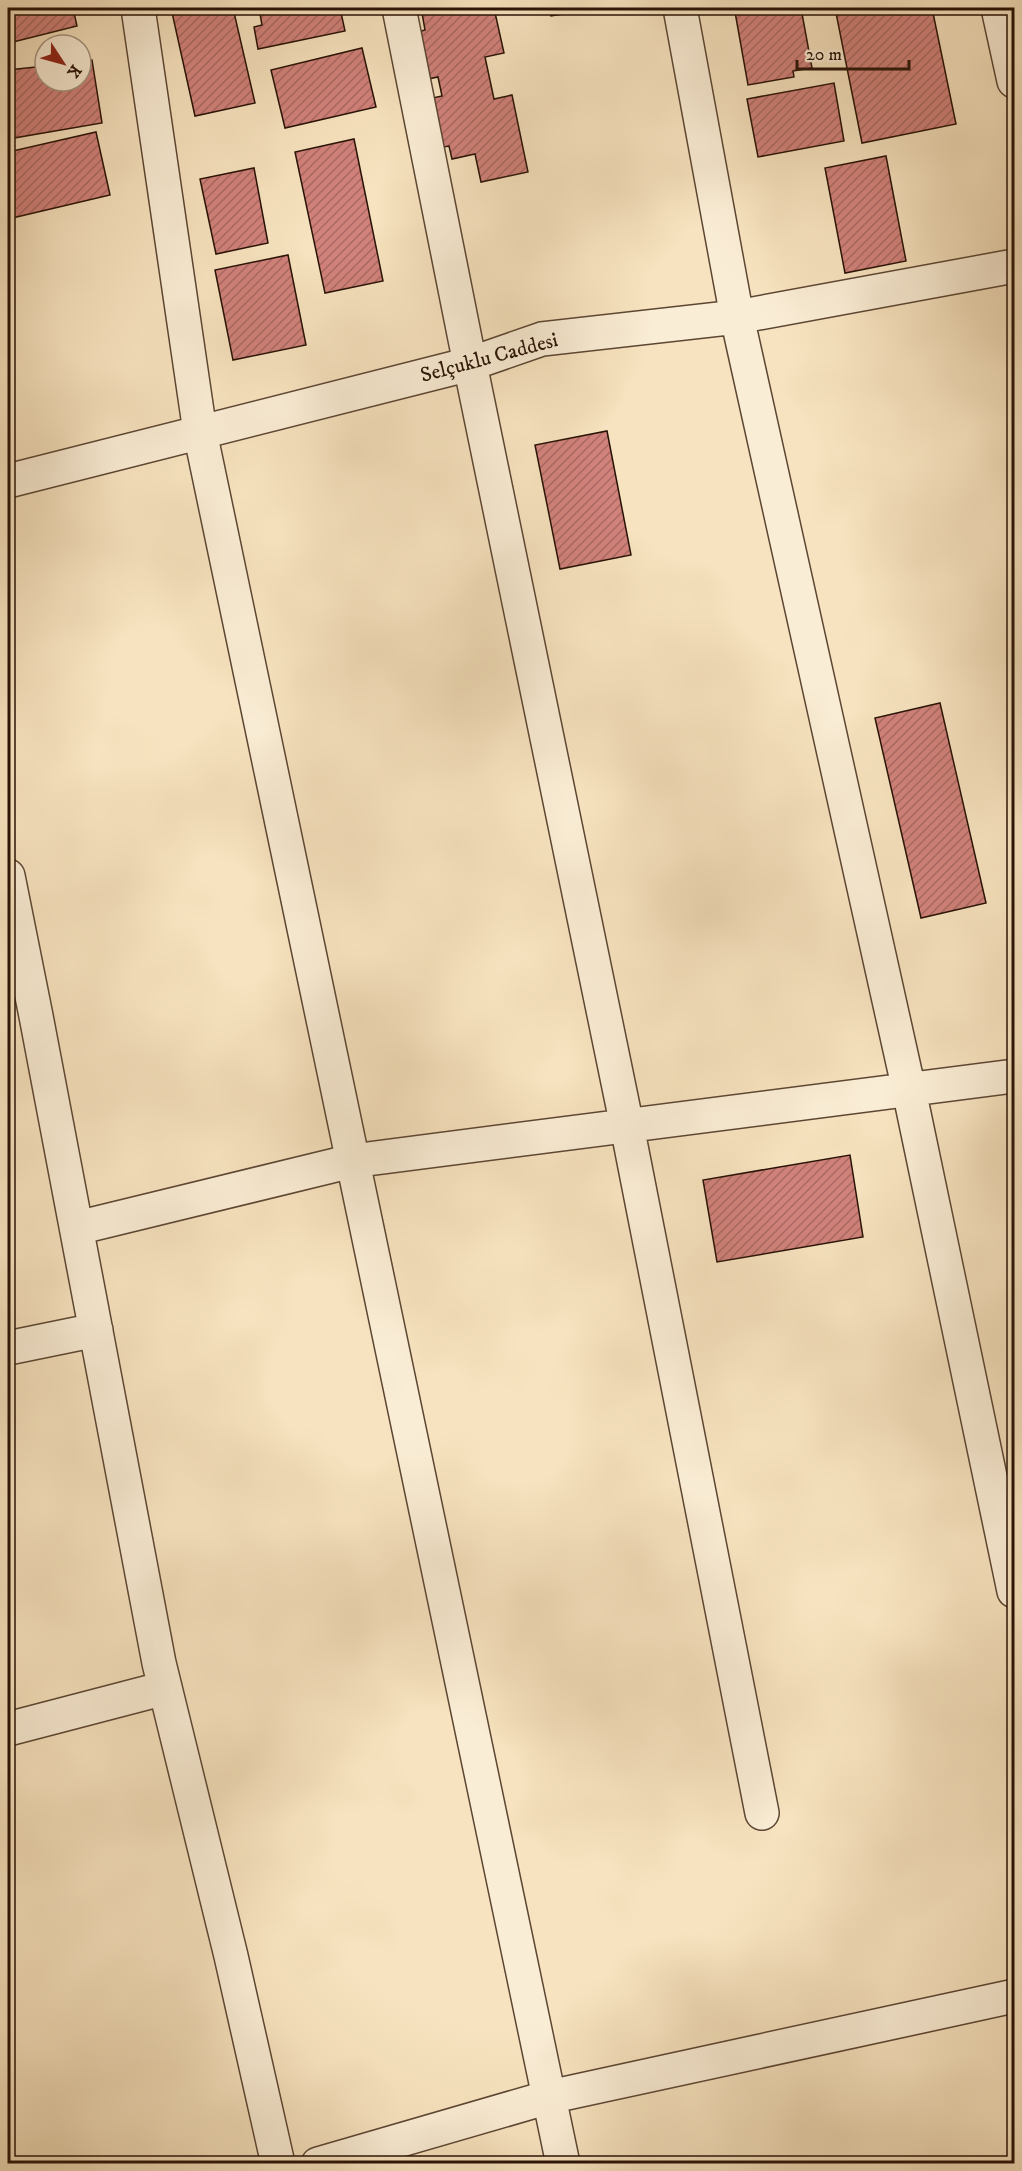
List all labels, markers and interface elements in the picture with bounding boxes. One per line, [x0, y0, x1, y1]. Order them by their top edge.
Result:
north arrow [33, 33, 93, 93]
scale bar [797, 33, 910, 71]
text: 20 m [806, 44, 842, 66]
text: K [62, 61, 86, 82]
street label: Selçuklu Caddesi [418, 327, 561, 389]

